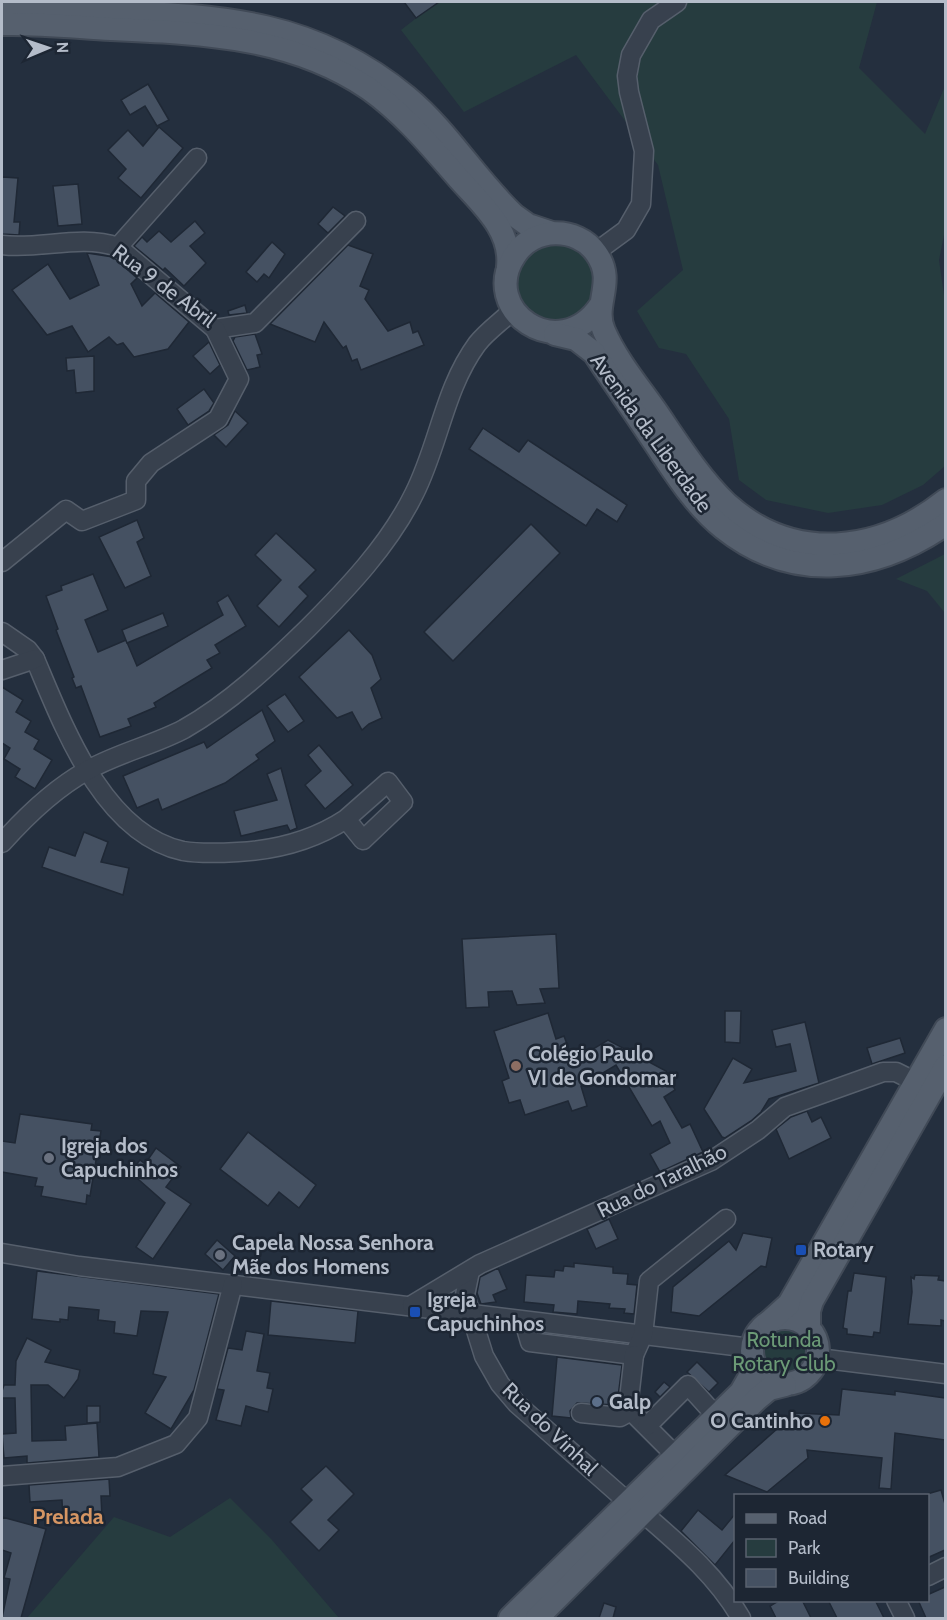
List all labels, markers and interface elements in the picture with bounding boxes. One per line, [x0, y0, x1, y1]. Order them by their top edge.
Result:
north arrow [18, 18, 78, 78]
text: N [53, 42, 72, 53]
street label: Rua 9 de Abril [108, 239, 221, 333]
street label: Avenida da Liberdade [585, 348, 718, 517]
place label: Colégio Paulo VI de Gondomar [528, 1041, 676, 1090]
marker: Colégio Paulo VI de Gondomar [509, 1059, 523, 1073]
place label: Igreja dos Capuchinhos [61, 1133, 178, 1182]
street label: Rua do Taralhão [593, 1138, 730, 1223]
marker: Igreja dos Capuchinhos [42, 1151, 56, 1165]
place label: Capela Nossa Senhora Mãe dos Homens [232, 1230, 434, 1279]
place label: Rotary [813, 1237, 874, 1262]
marker: Rotary [794, 1243, 808, 1257]
marker: Capela Nossa Senhora Mãe dos Homens [213, 1248, 227, 1262]
place label: Igreja Capuchinhos [427, 1287, 544, 1336]
marker: Igreja Capuchinhos [408, 1305, 422, 1319]
park label: Rotunda Rotary Club [732, 1327, 836, 1376]
street label: Rua do Vinhal [498, 1377, 603, 1480]
place label: Galp [609, 1389, 651, 1414]
marker: Galp [590, 1395, 604, 1409]
place label: O Cantinho [710, 1408, 813, 1433]
marker: O Cantinho [818, 1414, 832, 1428]
legend [734, 1494, 929, 1602]
district label: Prelada [32, 1503, 104, 1530]
text: Road [788, 1507, 827, 1529]
text: Park [788, 1537, 821, 1559]
text: Building [788, 1567, 850, 1589]

